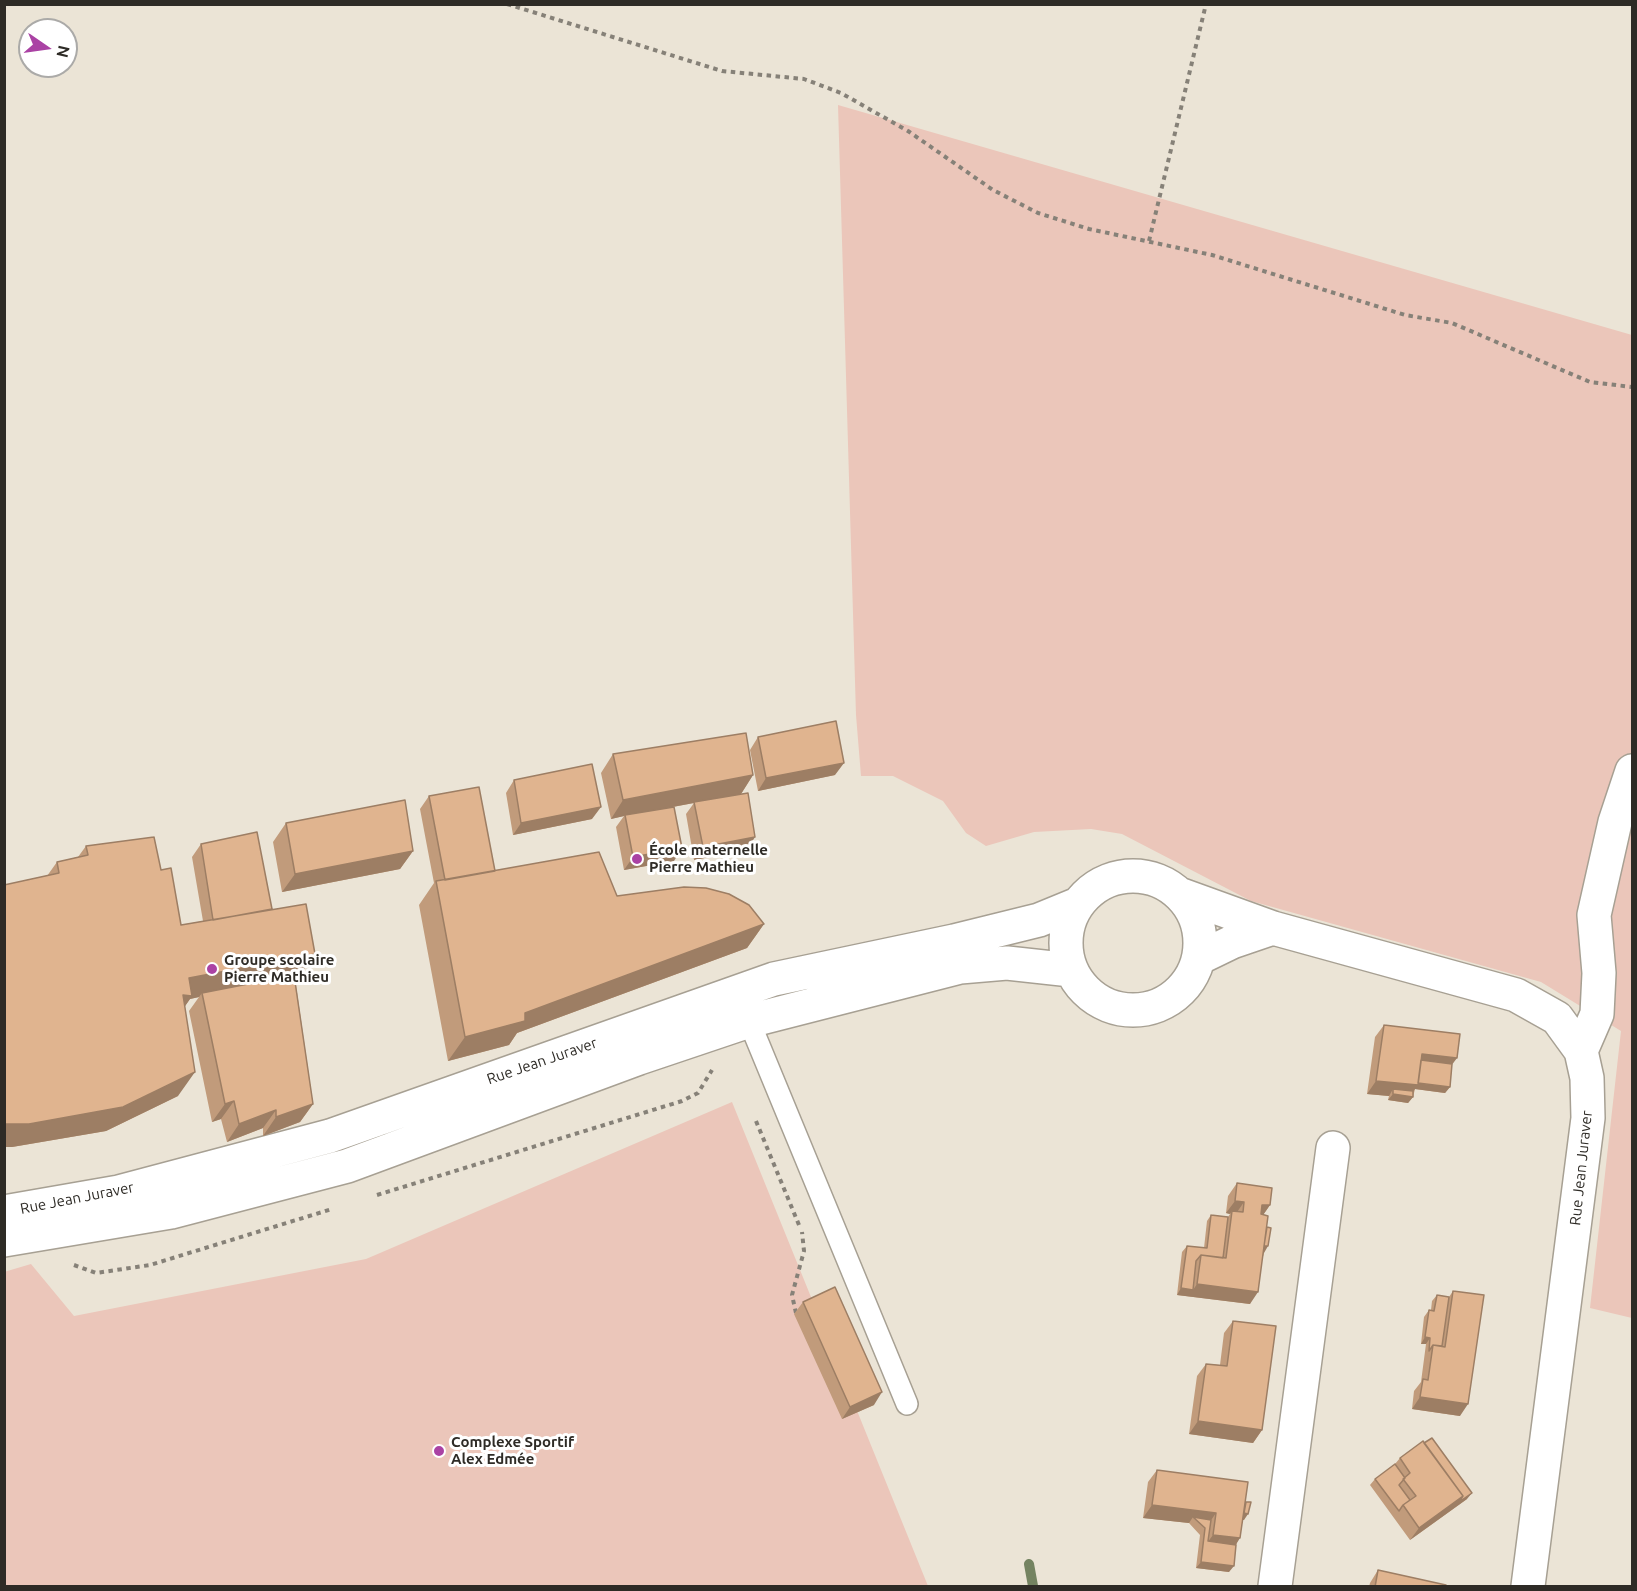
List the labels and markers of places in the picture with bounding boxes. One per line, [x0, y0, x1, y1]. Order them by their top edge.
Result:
place label: École maternelle Pierre Mathieu [649, 841, 768, 876]
marker: École maternelle Pierre Mathieu [630, 852, 644, 866]
place label: Groupe scolaire Pierre Mathieu [224, 951, 334, 986]
marker: Groupe scolaire Pierre Mathieu [205, 962, 219, 976]
place label: Complexe Sportif Alex Edmée [451, 1433, 574, 1468]
marker: Complexe Sportif Alex Edmée [432, 1444, 446, 1458]

